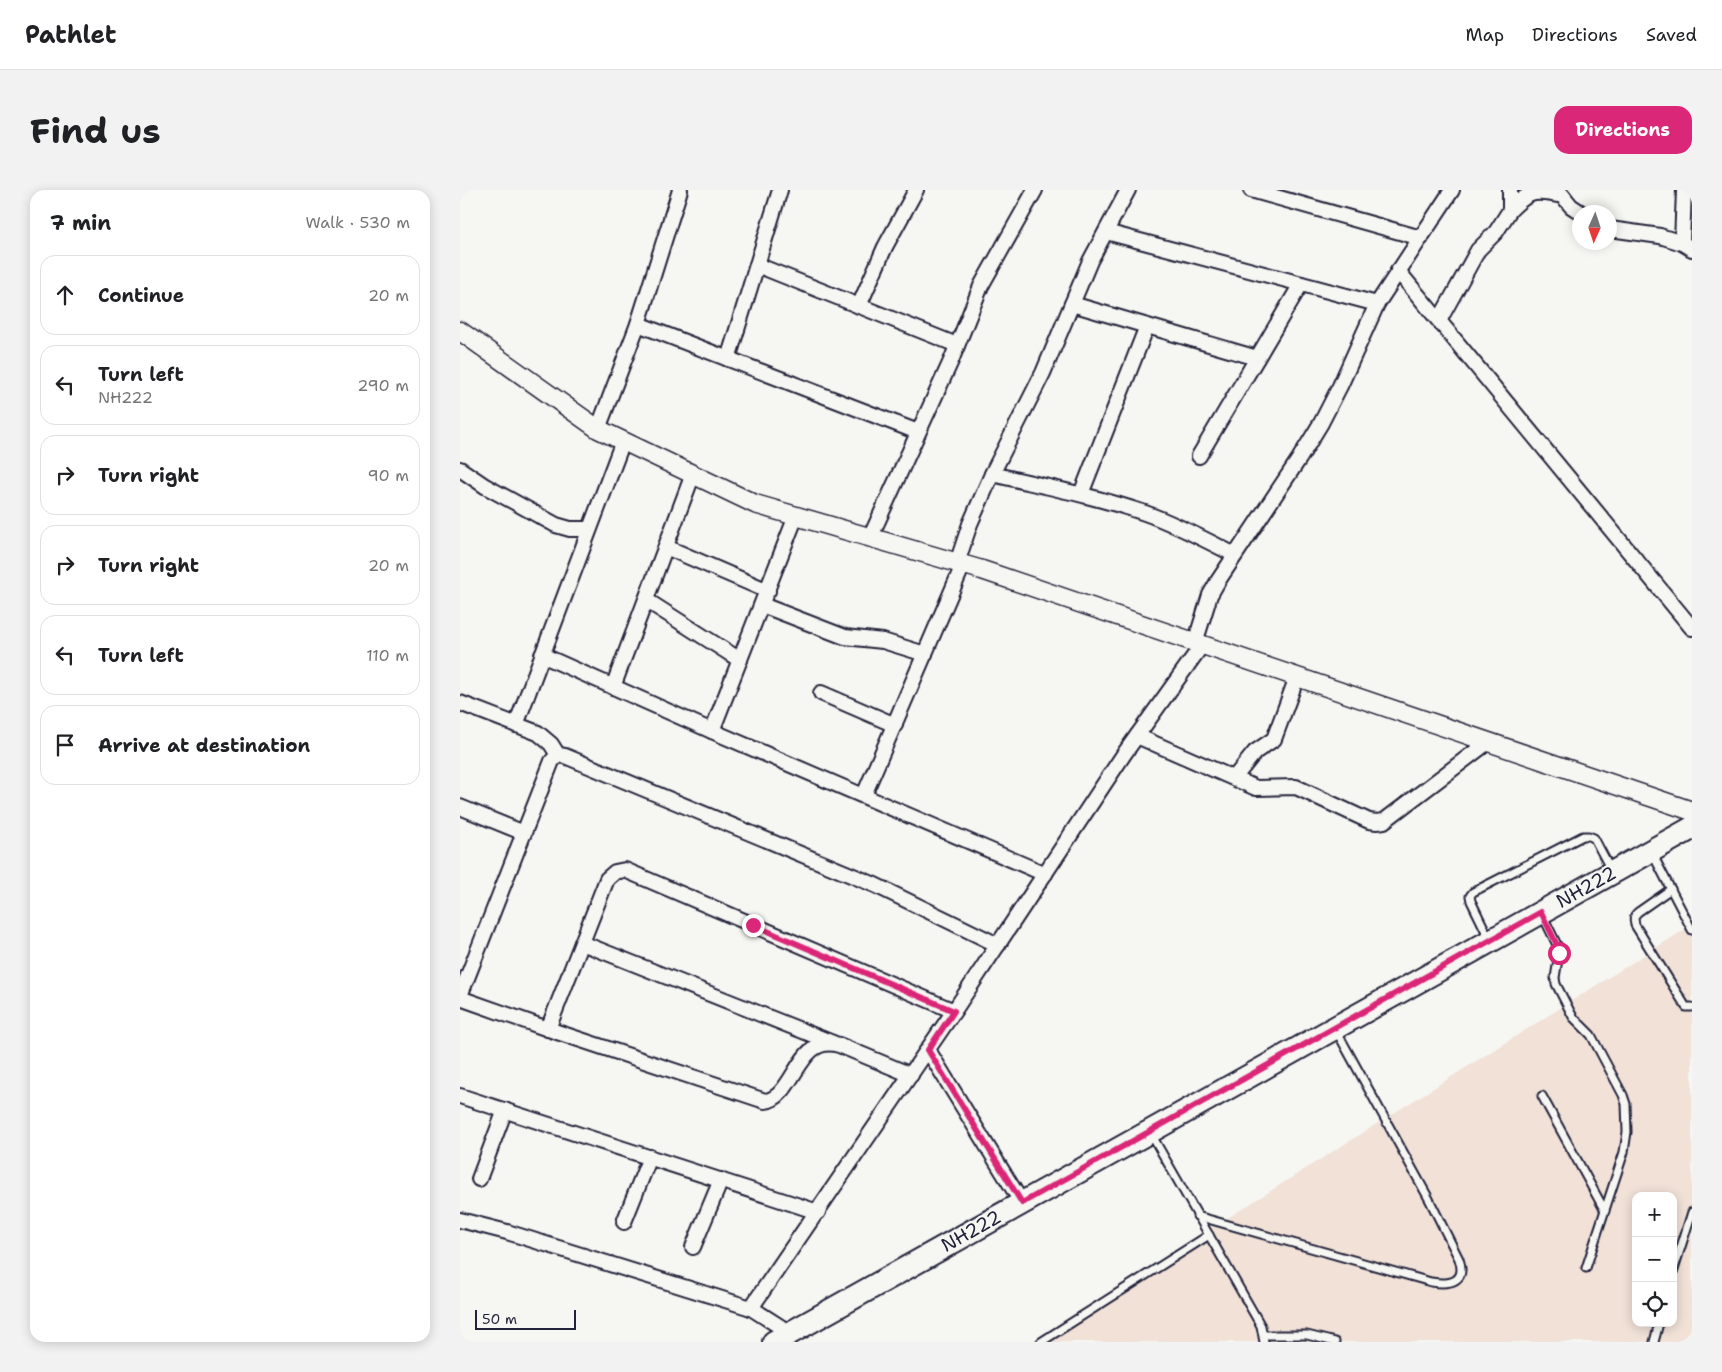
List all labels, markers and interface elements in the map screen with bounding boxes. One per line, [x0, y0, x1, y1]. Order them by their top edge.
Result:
text: Pathlet [25, 19, 116, 51]
text: Map [1466, 23, 1504, 47]
text: Directions [1532, 23, 1618, 47]
text: Saved [1646, 23, 1697, 47]
button: Directions [1554, 106, 1692, 154]
text: Find us [30, 107, 161, 154]
north arrow [1572, 205, 1617, 250]
text: 7 min [50, 209, 111, 237]
text: Walk · 530 m [306, 212, 410, 233]
icon: ahead [51, 281, 79, 309]
text: Continue [98, 283, 184, 308]
text: 20 m [368, 285, 409, 306]
text: Turn left [98, 362, 184, 387]
icon: left [51, 371, 79, 399]
text: 290 m [357, 375, 409, 396]
text: NH222 [98, 387, 153, 408]
icon: right [51, 461, 79, 489]
text: Turn right [98, 463, 199, 488]
text: 90 m [368, 465, 409, 486]
icon: right [51, 551, 79, 579]
text: Turn right [98, 553, 199, 578]
text: 20 m [368, 555, 409, 576]
icon: left [51, 641, 79, 669]
text: Turn left [98, 643, 184, 668]
text: 110 m [366, 645, 409, 666]
icon: arrive [51, 731, 79, 759]
text: Arrive at destination [98, 733, 310, 758]
street label: NH222 [1551, 860, 1621, 914]
route end [742, 914, 765, 937]
route start [1548, 942, 1571, 965]
map controls [1632, 1192, 1677, 1327]
button: + [1632, 1192, 1677, 1237]
street label: NH222 [936, 1204, 1006, 1258]
button: − [1632, 1237, 1677, 1282]
button: locate [1632, 1282, 1677, 1327]
scale bar [475, 1307, 576, 1330]
text: 50 m [482, 1310, 517, 1328]

